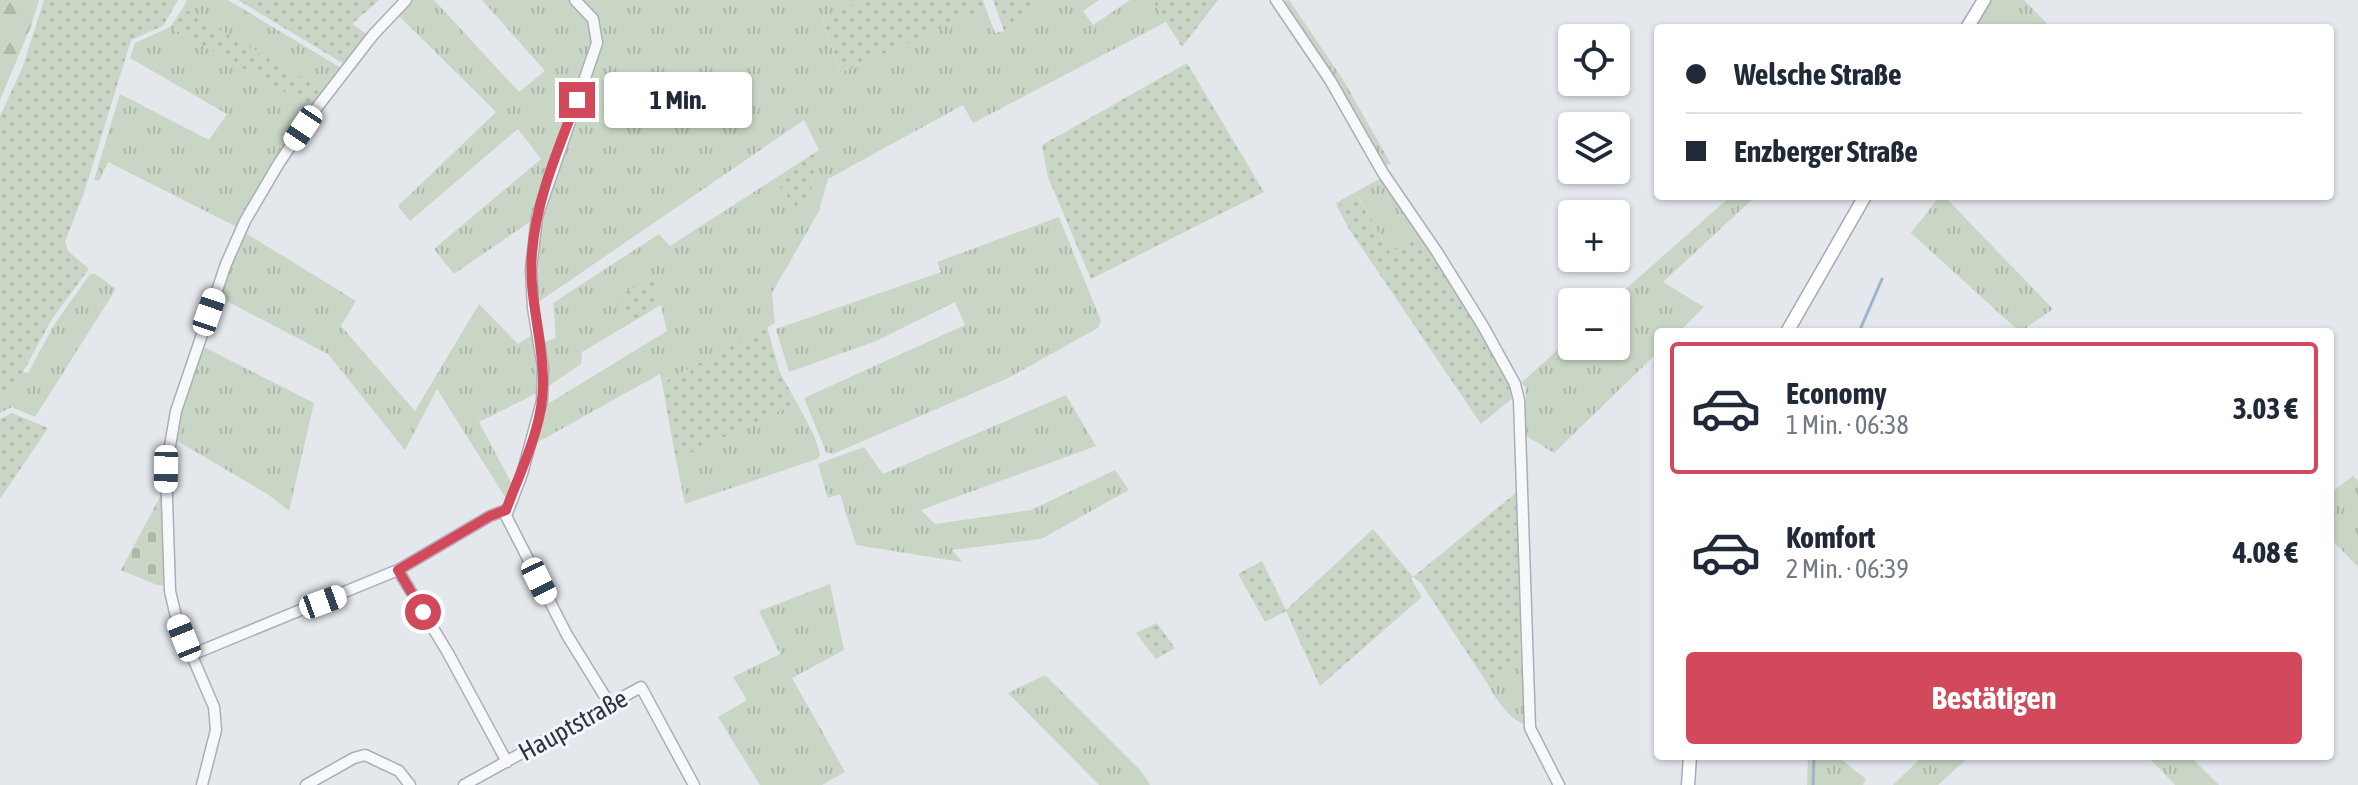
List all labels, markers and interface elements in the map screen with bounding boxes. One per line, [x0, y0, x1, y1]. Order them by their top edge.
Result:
map controls [1558, 24, 1630, 360]
button: locate [1558, 24, 1630, 96]
text: Welsche Straße [1734, 57, 1902, 91]
callout: 1 Min. [605, 72, 753, 128]
route end [559, 82, 595, 118]
text: 1 Min. [650, 85, 706, 115]
car [280, 101, 326, 155]
button: layers [1558, 112, 1630, 184]
text: Enzberger Straße [1734, 134, 1918, 168]
button: + [1558, 200, 1630, 272]
car [190, 285, 228, 339]
button: − [1558, 288, 1630, 360]
icon: car [1690, 372, 1762, 444]
text: Economy [1786, 376, 1887, 410]
text: 3.03 € [2233, 391, 2298, 425]
text: 1 Min. · 06:38 [1786, 410, 1909, 440]
car [154, 445, 178, 493]
icon: car [1690, 516, 1762, 588]
text: Komfort [1786, 520, 1875, 554]
text: 4.08 € [2233, 535, 2298, 569]
car [518, 554, 560, 608]
text: 2 Min. · 06:39 [1786, 554, 1909, 584]
car [296, 583, 350, 621]
route start [405, 594, 441, 630]
car [164, 611, 204, 665]
button: Bestätigen [1686, 652, 2302, 744]
street label: Hauptstraße [513, 683, 633, 767]

